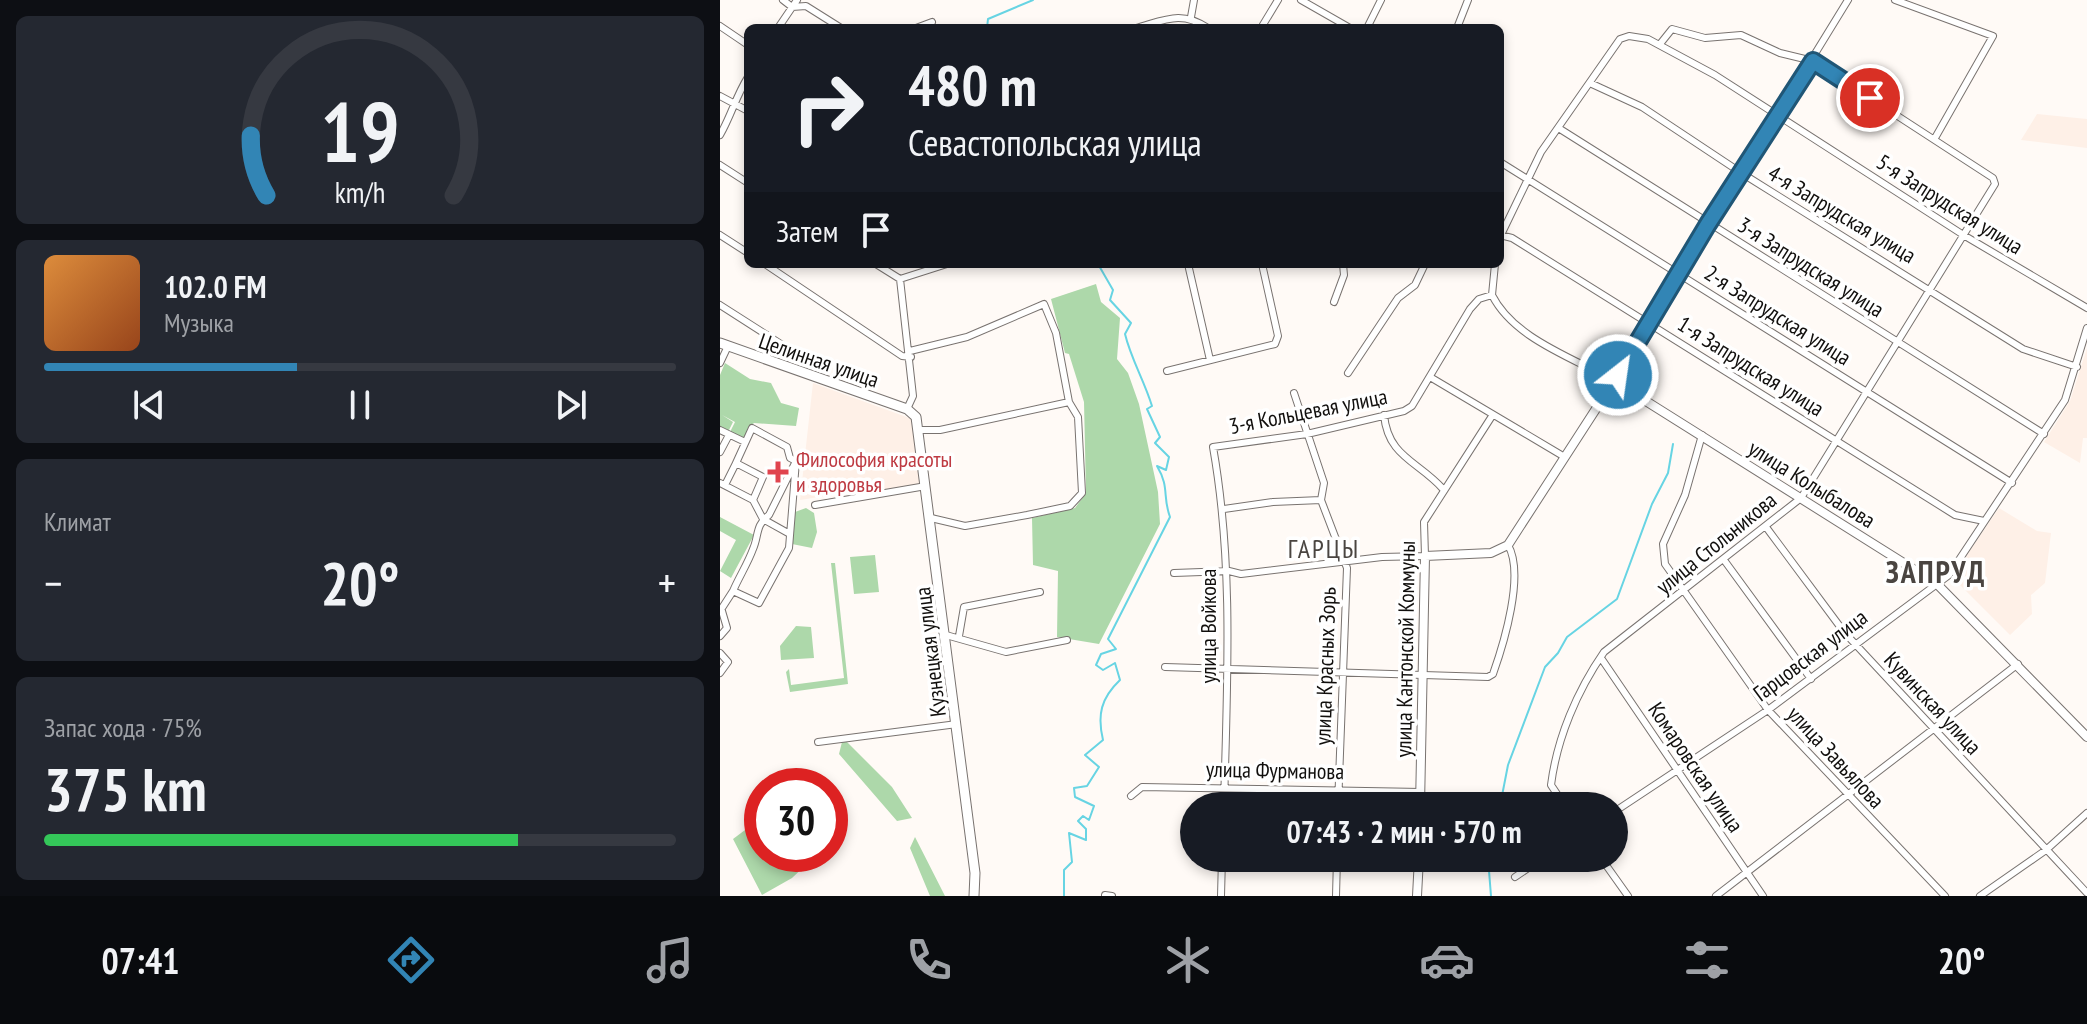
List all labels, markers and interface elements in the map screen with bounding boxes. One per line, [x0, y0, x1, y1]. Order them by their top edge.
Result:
text: 480 m [908, 49, 1037, 121]
icon: right [776, 56, 880, 160]
pin [1836, 64, 1904, 132]
icon: arrive [1848, 76, 1892, 120]
text: 19 [320, 77, 400, 185]
text: Севастопольская улица [908, 119, 1202, 166]
street label: 5-я Запрудская улица [1872, 148, 2028, 260]
street label: 4-я Запрудская улица [1763, 159, 1921, 269]
text: km/h [335, 174, 385, 211]
icon: arrive [854, 208, 898, 252]
text: Затем [776, 211, 838, 250]
street label: 3-я Запрудская улица [1733, 211, 1889, 323]
street label: 2-я Запрудская улица [1700, 259, 1856, 371]
text: 102.0 FM [164, 267, 266, 306]
text: Музыка [164, 306, 234, 339]
street label: 1-я Запрудская улица [1673, 310, 1829, 422]
street label: Целинная улица [755, 326, 883, 394]
position arrow [1576, 333, 1660, 417]
street label: 3-я Кольцевая улица [1226, 382, 1390, 440]
icon: previous [127, 383, 171, 427]
icon: pause [338, 383, 382, 427]
icon: next [549, 383, 593, 427]
street label: улица Колыбалова [1743, 434, 1881, 534]
place label: Философия красоты и здоровья [796, 445, 952, 498]
marker: Философия красоты и здоровья [767, 461, 789, 483]
street label: улица Стольникова [1650, 486, 1782, 600]
text: Климат [44, 505, 111, 538]
district label: ГАРЦЫ [1288, 532, 1360, 565]
street label: улица Кантонской Коммуны [1389, 540, 1421, 758]
text: 20° [320, 544, 400, 622]
district label: ЗАПРУД [1886, 552, 1986, 591]
text: − [44, 554, 62, 611]
text: + [658, 554, 676, 611]
street label: улица Войкова [1194, 569, 1222, 683]
street label: Кузнецкая улица [908, 585, 952, 719]
street label: улица Красных Зорь [1308, 586, 1342, 746]
street label: Гарцовская улица [1747, 603, 1873, 707]
street label: Кувинская улица [1878, 646, 1988, 760]
street label: Комаровская улица [1642, 697, 1750, 837]
street label: улица Завьялова [1781, 700, 1891, 814]
text: Запас хода · 75% [44, 711, 202, 744]
text: 375 km [44, 750, 207, 828]
street label: улица Фурманова [1206, 755, 1344, 785]
speed limit sign: 30 [744, 768, 848, 872]
text: 07:43 · 2 мин · 570 m [1286, 812, 1522, 851]
icon: directions [383, 932, 439, 988]
icon: music [642, 932, 698, 988]
icon: phone [901, 932, 957, 988]
icon: climate [1160, 932, 1216, 988]
icon: car [1419, 932, 1475, 988]
icon: filters [1679, 932, 1735, 988]
text: 07:41 [102, 937, 179, 984]
text: 20° [1938, 937, 1985, 984]

